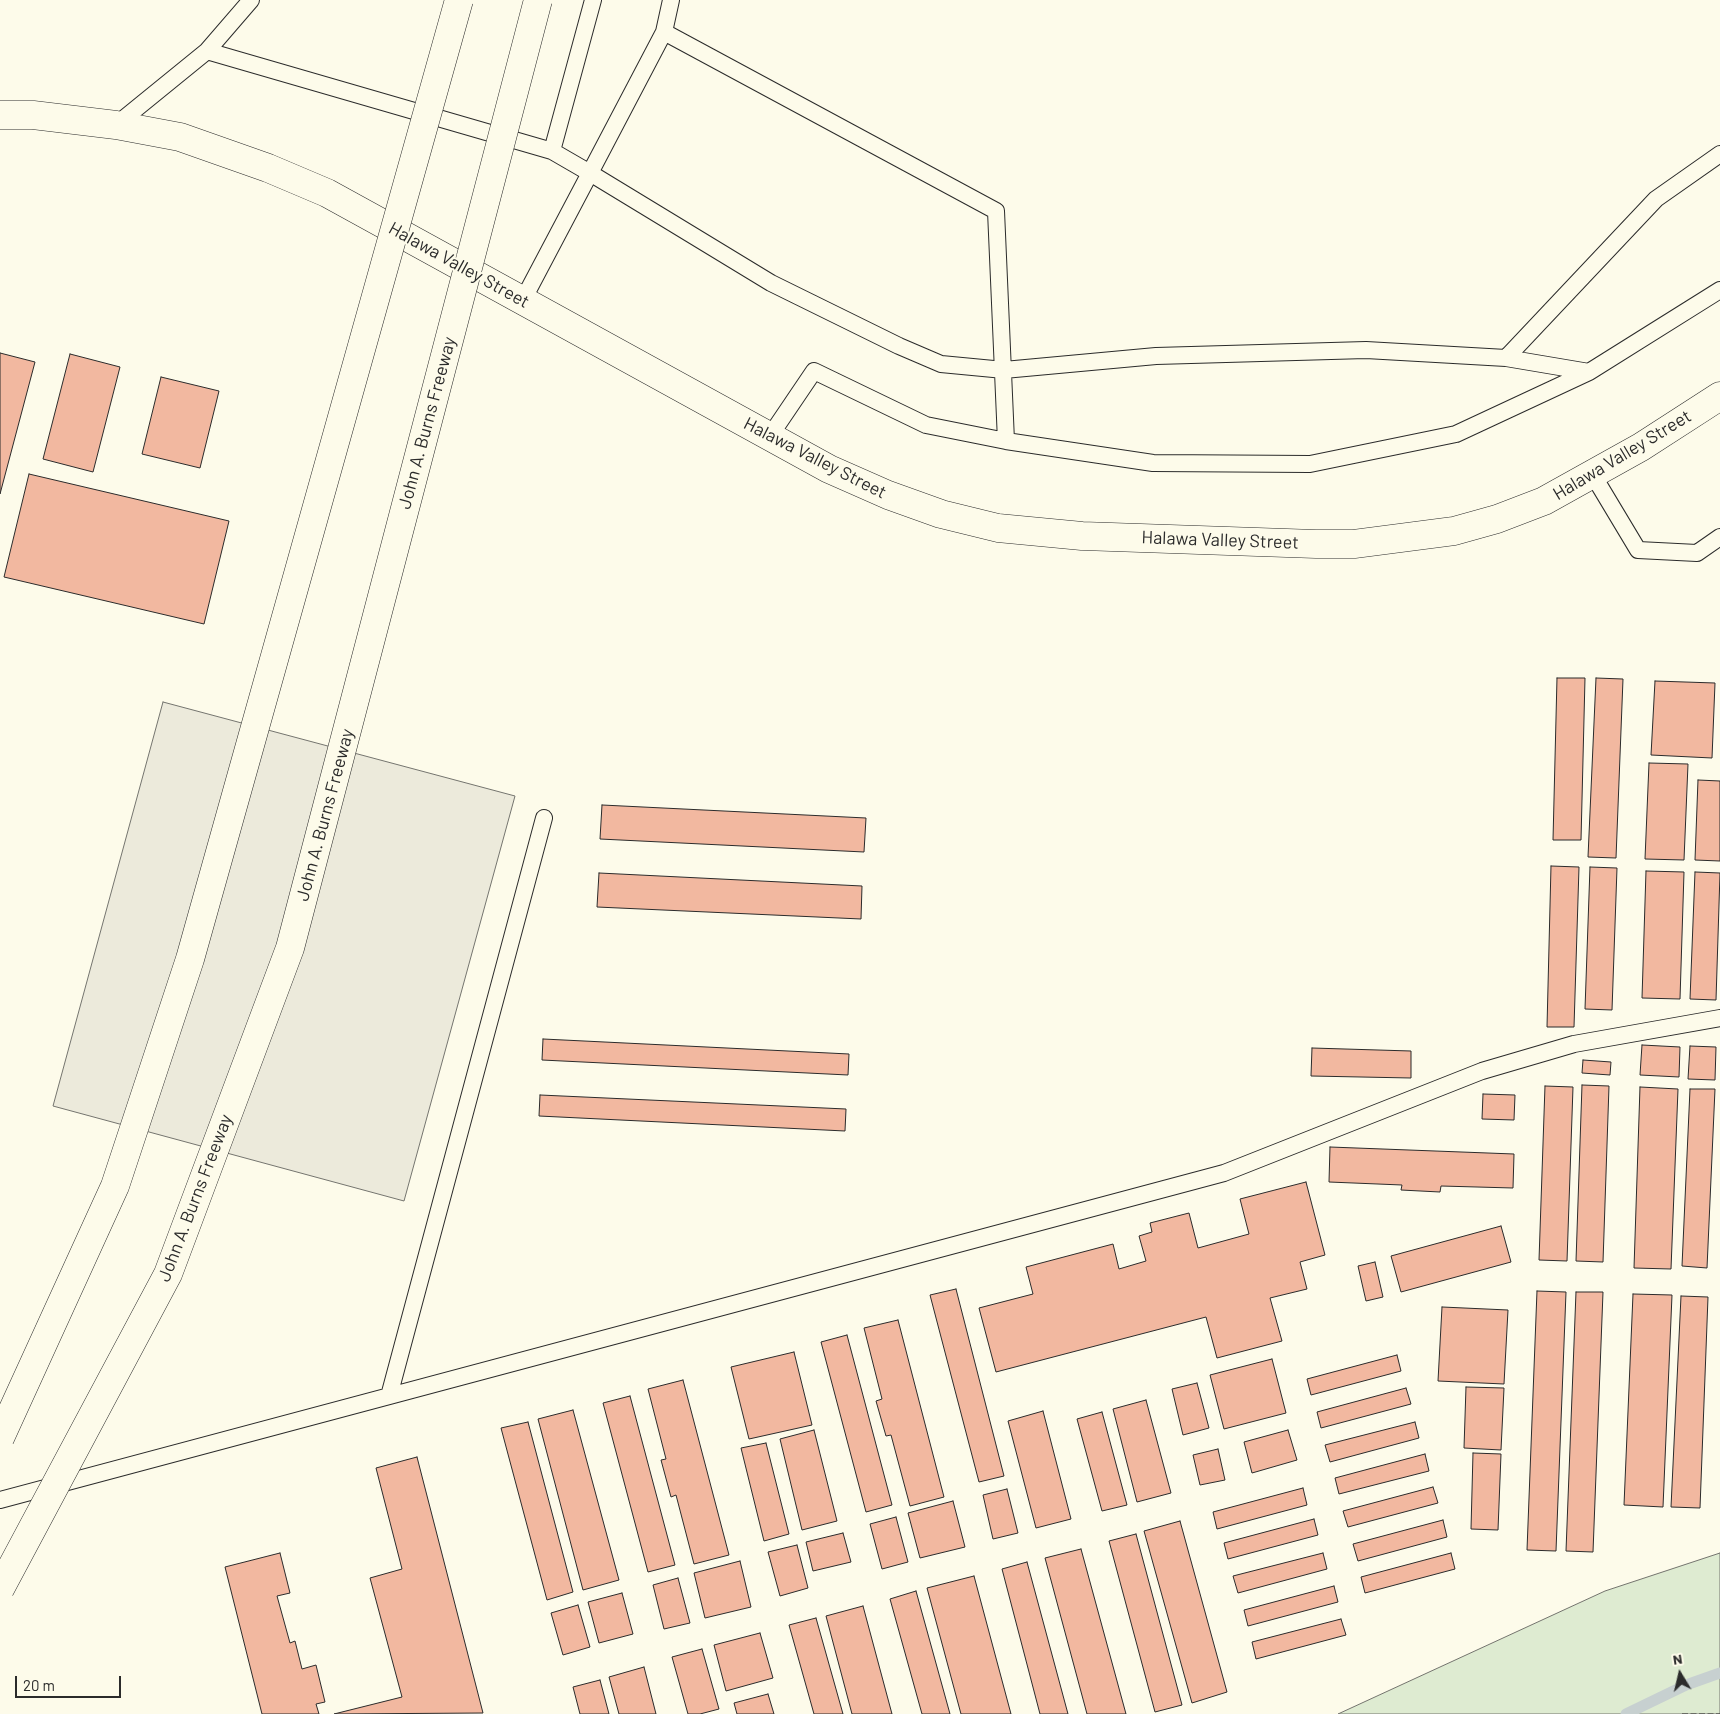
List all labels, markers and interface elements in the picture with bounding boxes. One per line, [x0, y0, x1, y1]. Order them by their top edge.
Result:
street label: Halawa Valley Street [385, 217, 533, 313]
street label: John A. Burns Freeway [394, 334, 460, 512]
street label: Halawa Valley Street [1549, 405, 1695, 505]
street label: Halawa Valley Street [740, 413, 890, 503]
street label: Halawa Valley Street [1141, 526, 1299, 554]
street label: John A. Burns Freeway [292, 726, 358, 904]
street label: John A. Burns Freeway [153, 1111, 237, 1285]
north arrow [1655, 1649, 1705, 1699]
text: N [1672, 1650, 1684, 1668]
scale bar [18, 1666, 124, 1698]
text: 20 m [23, 1676, 55, 1694]

